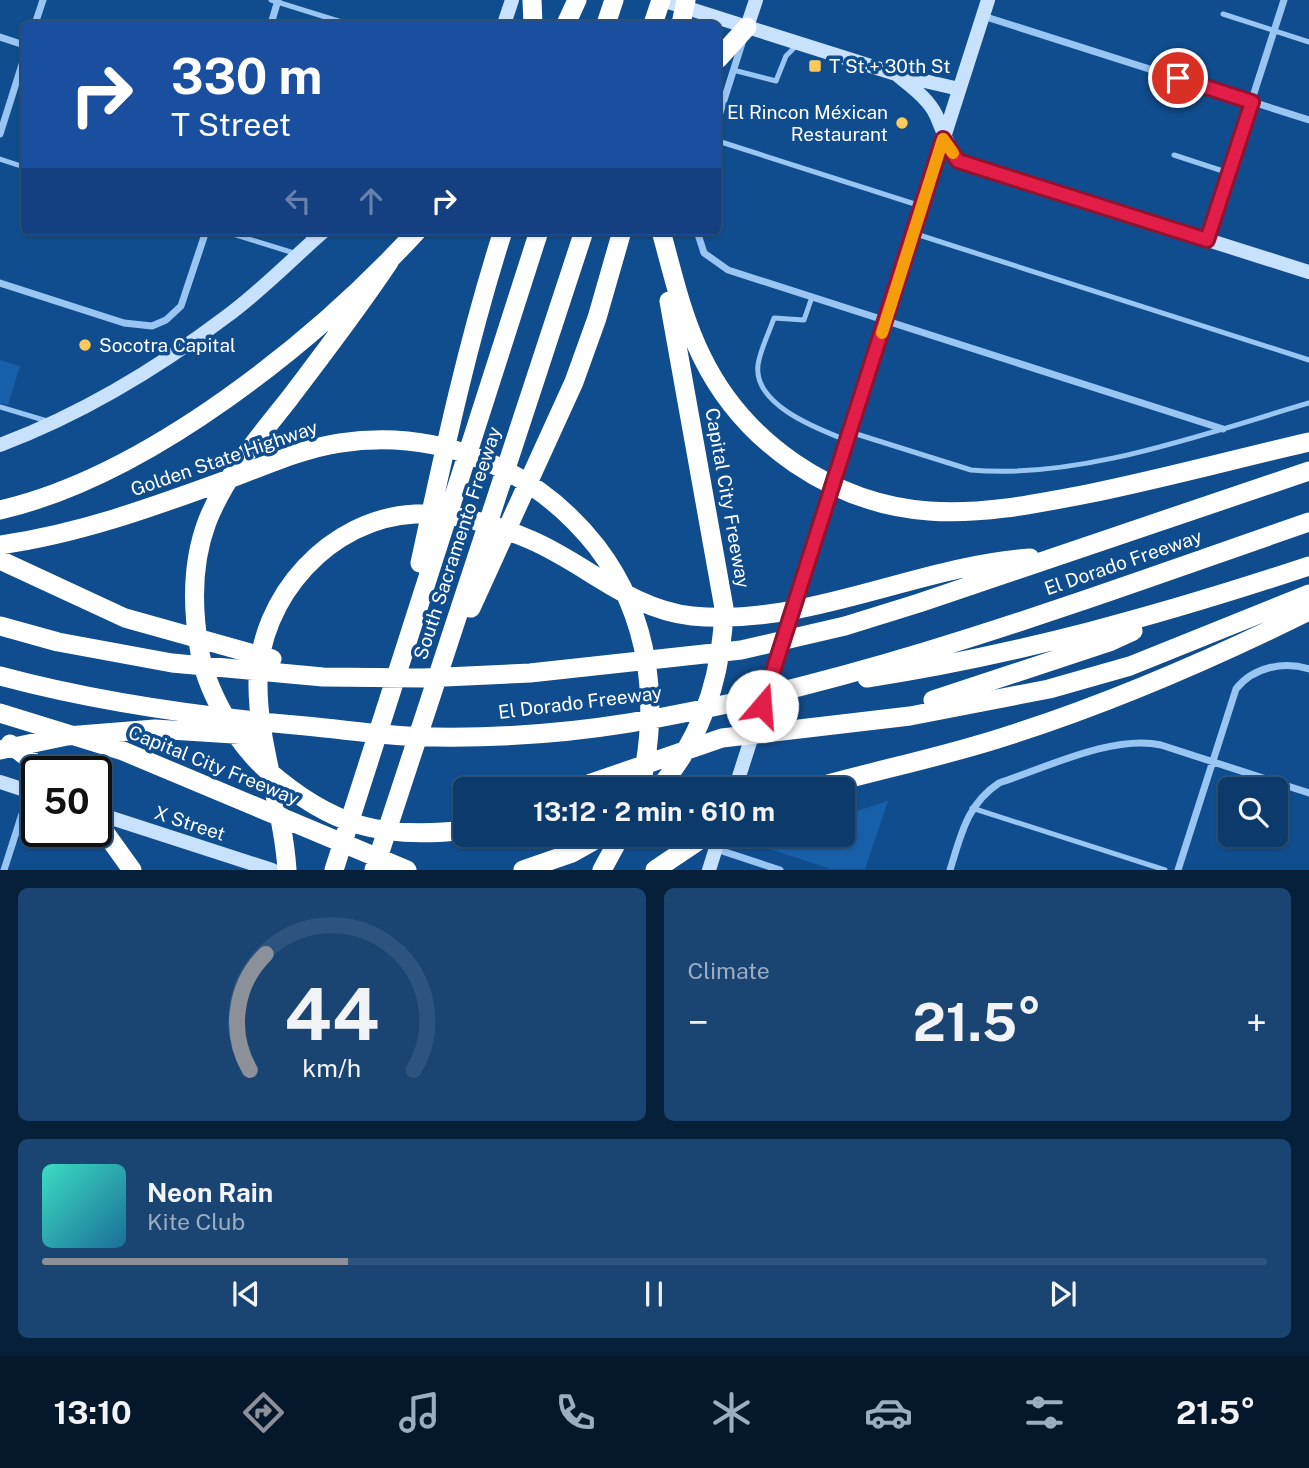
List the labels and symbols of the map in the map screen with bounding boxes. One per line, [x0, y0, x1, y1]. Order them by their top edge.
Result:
pin [1148, 48, 1208, 108]
place label: T St + 30th St [829, 55, 951, 77]
marker: T St + 30th St [807, 58, 823, 74]
place label: El Rincon Méxican Restaurant [727, 101, 888, 145]
marker: El Rincon Méxican Restaurant [894, 115, 910, 131]
place label: Socotra Capital [99, 334, 236, 356]
marker: Socotra Capital [77, 337, 93, 353]
street label: Capital City Freeway [701, 406, 755, 590]
street label: Golden State Highway [128, 416, 320, 500]
street label: South Sacramento Freeway [409, 424, 505, 662]
street label: El Dorado Freeway [1041, 525, 1205, 599]
position arrow [725, 669, 799, 743]
street label: El Dorado Freeway [497, 681, 663, 723]
street label: Capital City Freeway [125, 721, 303, 809]
speed limit sign: 50 [21, 756, 112, 847]
street label: X Street [152, 801, 228, 845]

